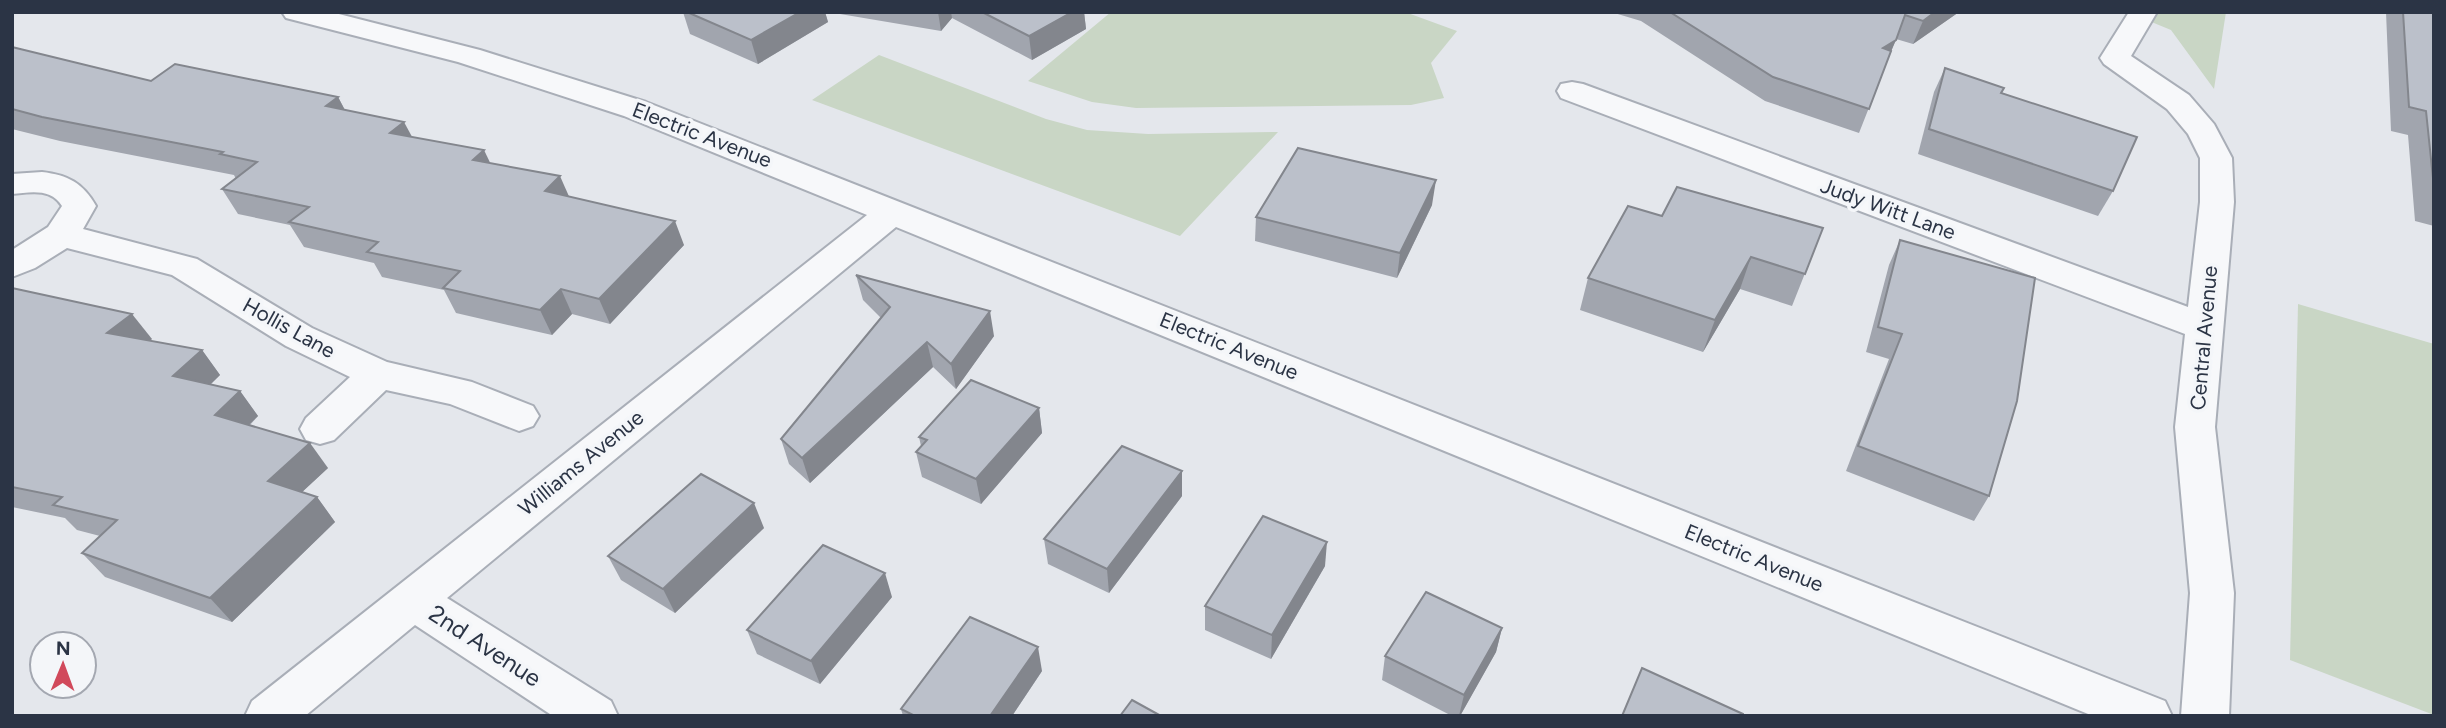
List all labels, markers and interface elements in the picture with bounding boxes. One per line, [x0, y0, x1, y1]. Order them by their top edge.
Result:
street label: Electric Avenue [629, 96, 775, 173]
street label: Judy Witt Lane [1817, 173, 1959, 245]
street label: Central Avenue [2185, 265, 2222, 411]
street label: Hollis Lane [239, 292, 340, 363]
street label: Electric Avenue [1156, 306, 1302, 385]
street label: Williams Avenue [513, 405, 648, 521]
street label: Electric Avenue [1681, 518, 1827, 597]
street label: 2nd Avenue [424, 599, 547, 693]
north arrow [28, 630, 98, 700]
text: N [56, 637, 71, 660]

